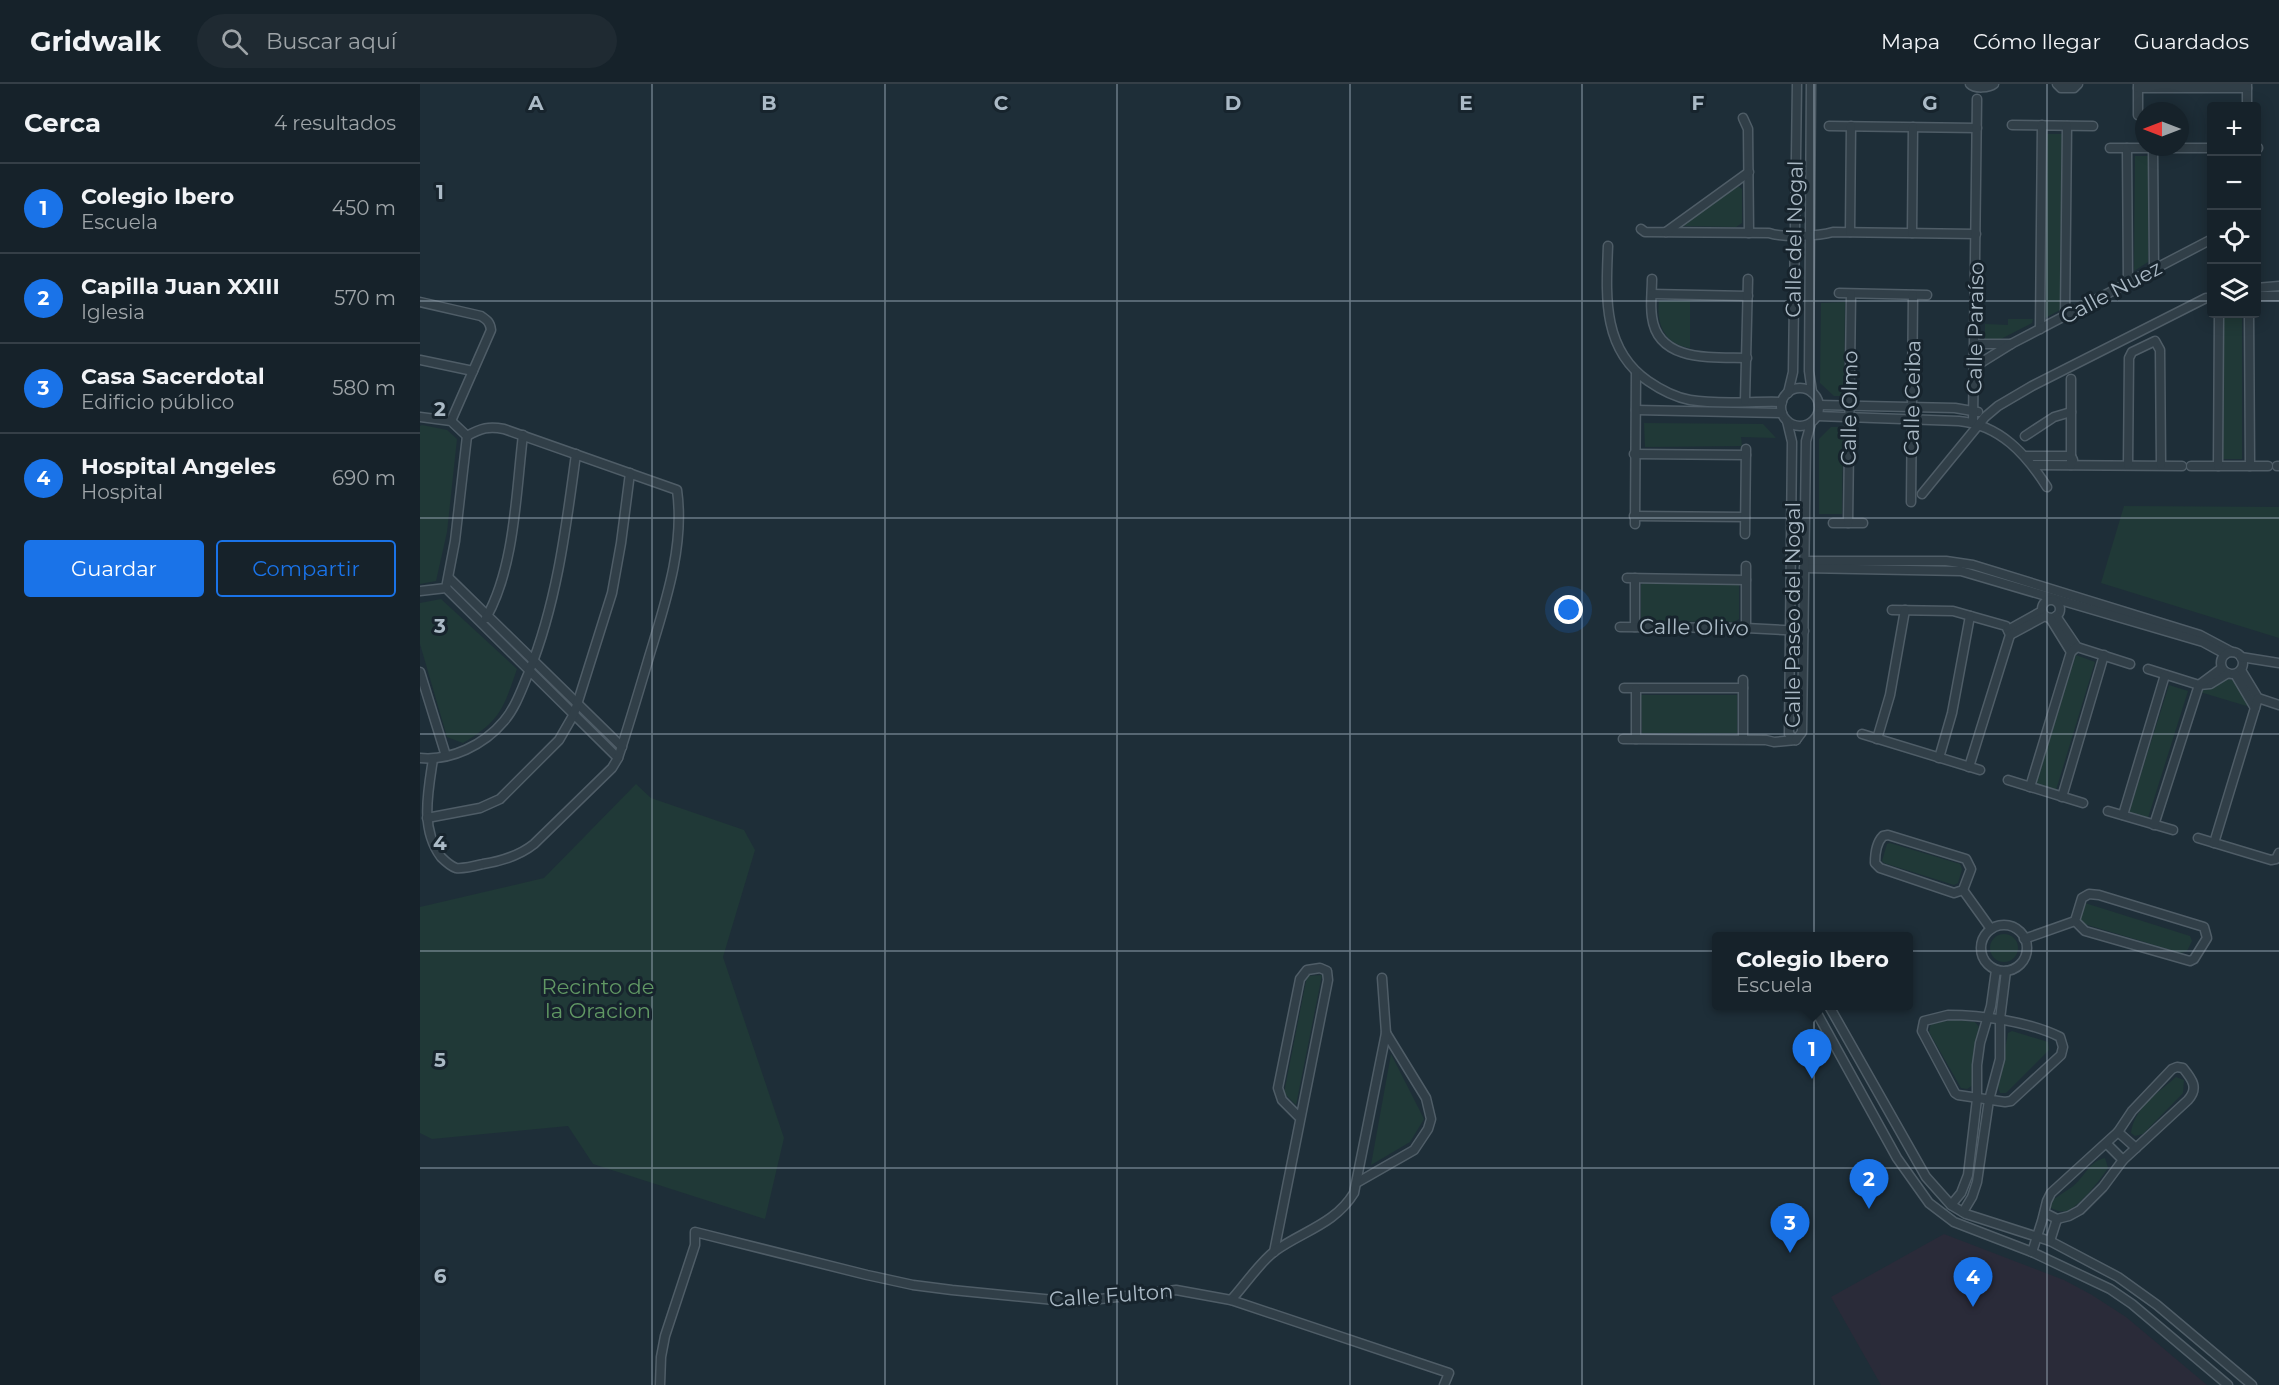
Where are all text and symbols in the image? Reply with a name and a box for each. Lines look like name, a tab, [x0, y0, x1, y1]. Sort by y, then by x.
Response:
search box	[197, 14, 617, 68]
text: Gridwalk	[30, 24, 161, 58]
icon: search	[218, 25, 251, 58]
text: Buscar aquí	[266, 28, 397, 55]
text: Mapa	[1881, 29, 1940, 54]
text: Cómo llegar	[1973, 29, 2101, 54]
text: Guardados	[2134, 29, 2249, 54]
text: A	[527, 91, 544, 115]
text: B	[761, 91, 777, 115]
text: C	[994, 91, 1009, 115]
text: D	[1225, 91, 1241, 115]
text: E	[1459, 91, 1473, 115]
text: F	[1692, 91, 1705, 115]
text: G	[1922, 91, 1938, 115]
north arrow	[2135, 102, 2189, 156]
map controls	[2207, 102, 2261, 318]
button: +	[2207, 102, 2261, 156]
text: Cerca	[24, 107, 101, 139]
text: 4 resultados	[274, 111, 396, 135]
button: −	[2207, 156, 2261, 210]
street label: Calle del Nogal	[1780, 160, 1808, 318]
text: 1	[436, 180, 444, 204]
text: Colegio Ibero	[81, 183, 234, 210]
text: 1	[40, 196, 47, 220]
text: 450 m	[332, 196, 396, 220]
text: Escuela	[81, 210, 158, 234]
button: locate	[2207, 210, 2261, 264]
street label: Calle Nuez	[2056, 255, 2166, 329]
street label: Calle Paraíso	[1961, 261, 1989, 395]
button: layers	[2207, 264, 2261, 318]
text: Capilla Juan XXIII	[81, 273, 280, 300]
text: 2	[38, 286, 49, 310]
text: 570 m	[334, 286, 396, 310]
text: Iglesia	[81, 300, 145, 324]
street label: Calle Ceiba	[1898, 340, 1926, 456]
street label: Calle Olmo	[1835, 350, 1863, 466]
text: Casa Sacerdotal	[81, 363, 265, 390]
text: 3	[38, 376, 49, 400]
text: 580 m	[332, 376, 396, 400]
text: Edificio público	[81, 390, 234, 414]
text: 2	[434, 397, 446, 421]
text: Hospital Angeles	[81, 453, 276, 480]
text: 4	[37, 466, 50, 490]
text: 690 m	[332, 466, 396, 490]
text: Hospital	[81, 480, 163, 504]
street label: Calle Paseo del Nogal	[1780, 502, 1805, 728]
button: Guardar	[24, 540, 204, 597]
button: Compartir	[216, 540, 396, 597]
your location	[1554, 595, 1583, 624]
text: 3	[433, 614, 446, 638]
street label: Calle Olivo	[1639, 614, 1749, 640]
text: 4	[433, 831, 447, 855]
popup	[1712, 932, 1913, 1010]
text: Colegio Ibero	[1736, 946, 1889, 973]
text: Escuela	[1736, 973, 1813, 997]
park label: Recinto de la Oracion	[541, 974, 655, 1023]
pin: 1	[1792, 1030, 1832, 1079]
text: 5	[434, 1048, 446, 1072]
pin: 2	[1850, 1160, 1888, 1209]
pin: 3	[1770, 1204, 1810, 1253]
pin: 4	[1954, 1258, 1992, 1307]
text: 6	[434, 1264, 447, 1288]
street label: Calle Fulton	[1048, 1278, 1174, 1312]

